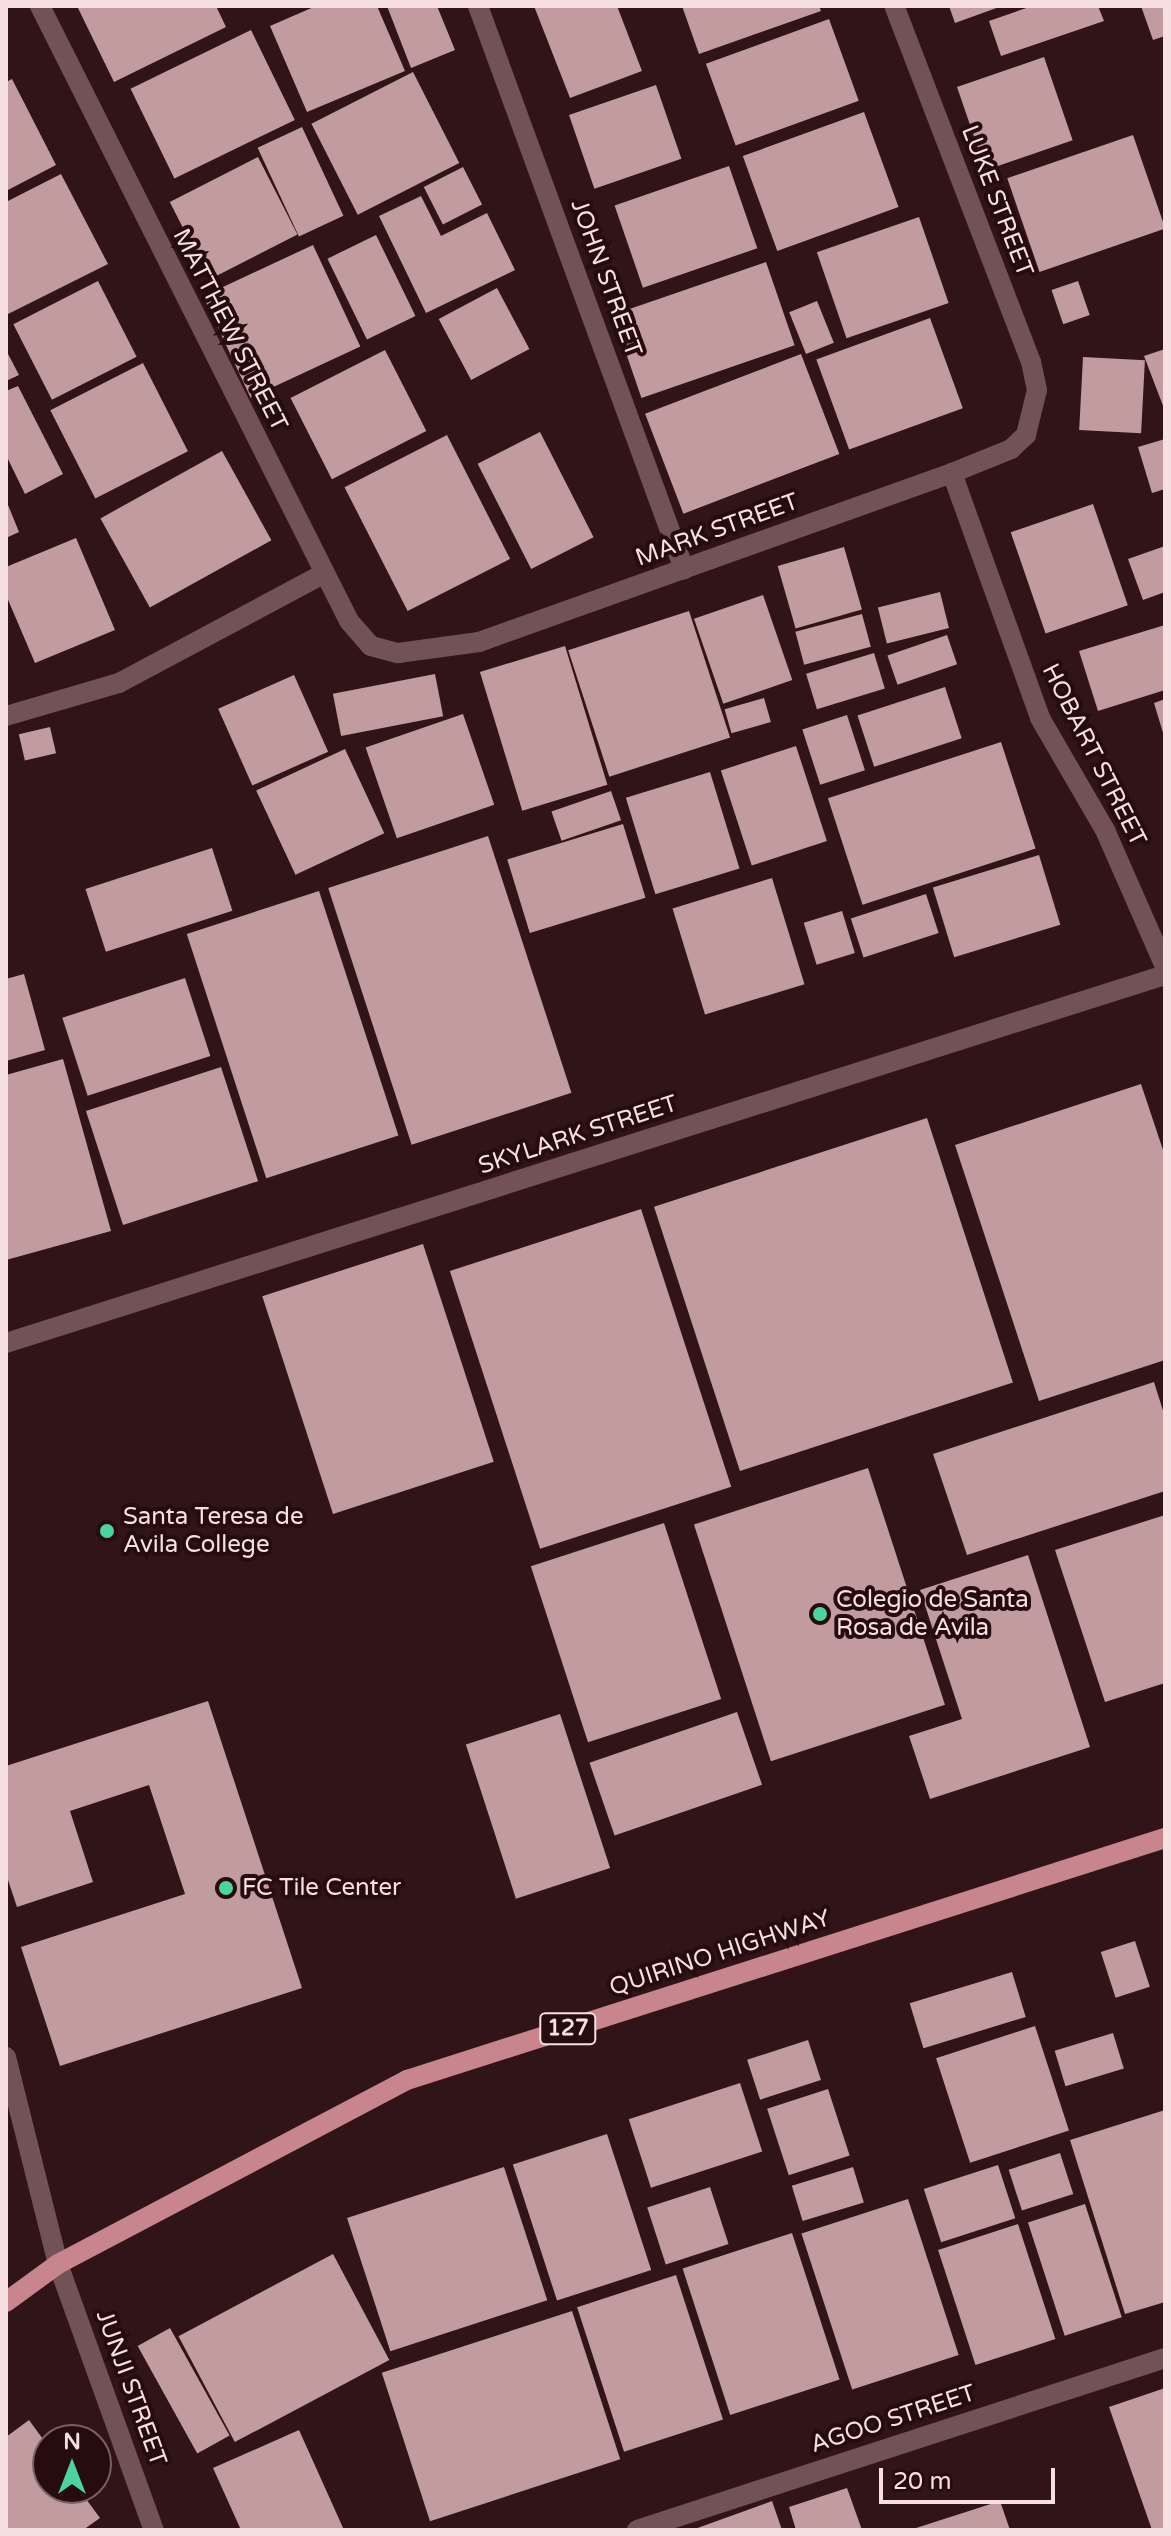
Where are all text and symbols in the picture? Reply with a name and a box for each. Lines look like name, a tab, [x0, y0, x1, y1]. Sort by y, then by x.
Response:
street label: LUKE STREET	[955, 121, 1039, 281]
street label: JOHN STREET	[564, 195, 648, 361]
street label: MATTHEW STREET	[166, 224, 294, 436]
street label: MARK STREET	[632, 487, 802, 573]
street label: HOBART STREET	[1036, 659, 1152, 851]
street label: SKYLARK STREET	[475, 1089, 681, 1181]
place label: Santa Teresa de Avila College	[123, 1503, 304, 1559]
marker: Santa Teresa de Avila College	[98, 1522, 116, 1540]
place label: Colegio de Santa Rosa de Avila	[836, 1586, 1029, 1642]
marker: Colegio de Santa Rosa de Avila	[811, 1605, 829, 1623]
place label: FC Tile Center	[242, 1874, 401, 1902]
marker: FC Tile Center	[217, 1879, 235, 1897]
street label: QUIRINO HIGHWAY	[606, 1904, 834, 2002]
road number: 127	[538, 2011, 598, 2047]
street label: JUNJI STREET	[89, 2306, 173, 2470]
street label: AGOO STREET	[807, 2379, 979, 2459]
north arrow	[32, 2424, 112, 2504]
text: N	[63, 2429, 81, 2455]
scale bar	[883, 2452, 1059, 2502]
text: 20 m	[893, 2467, 951, 2496]

